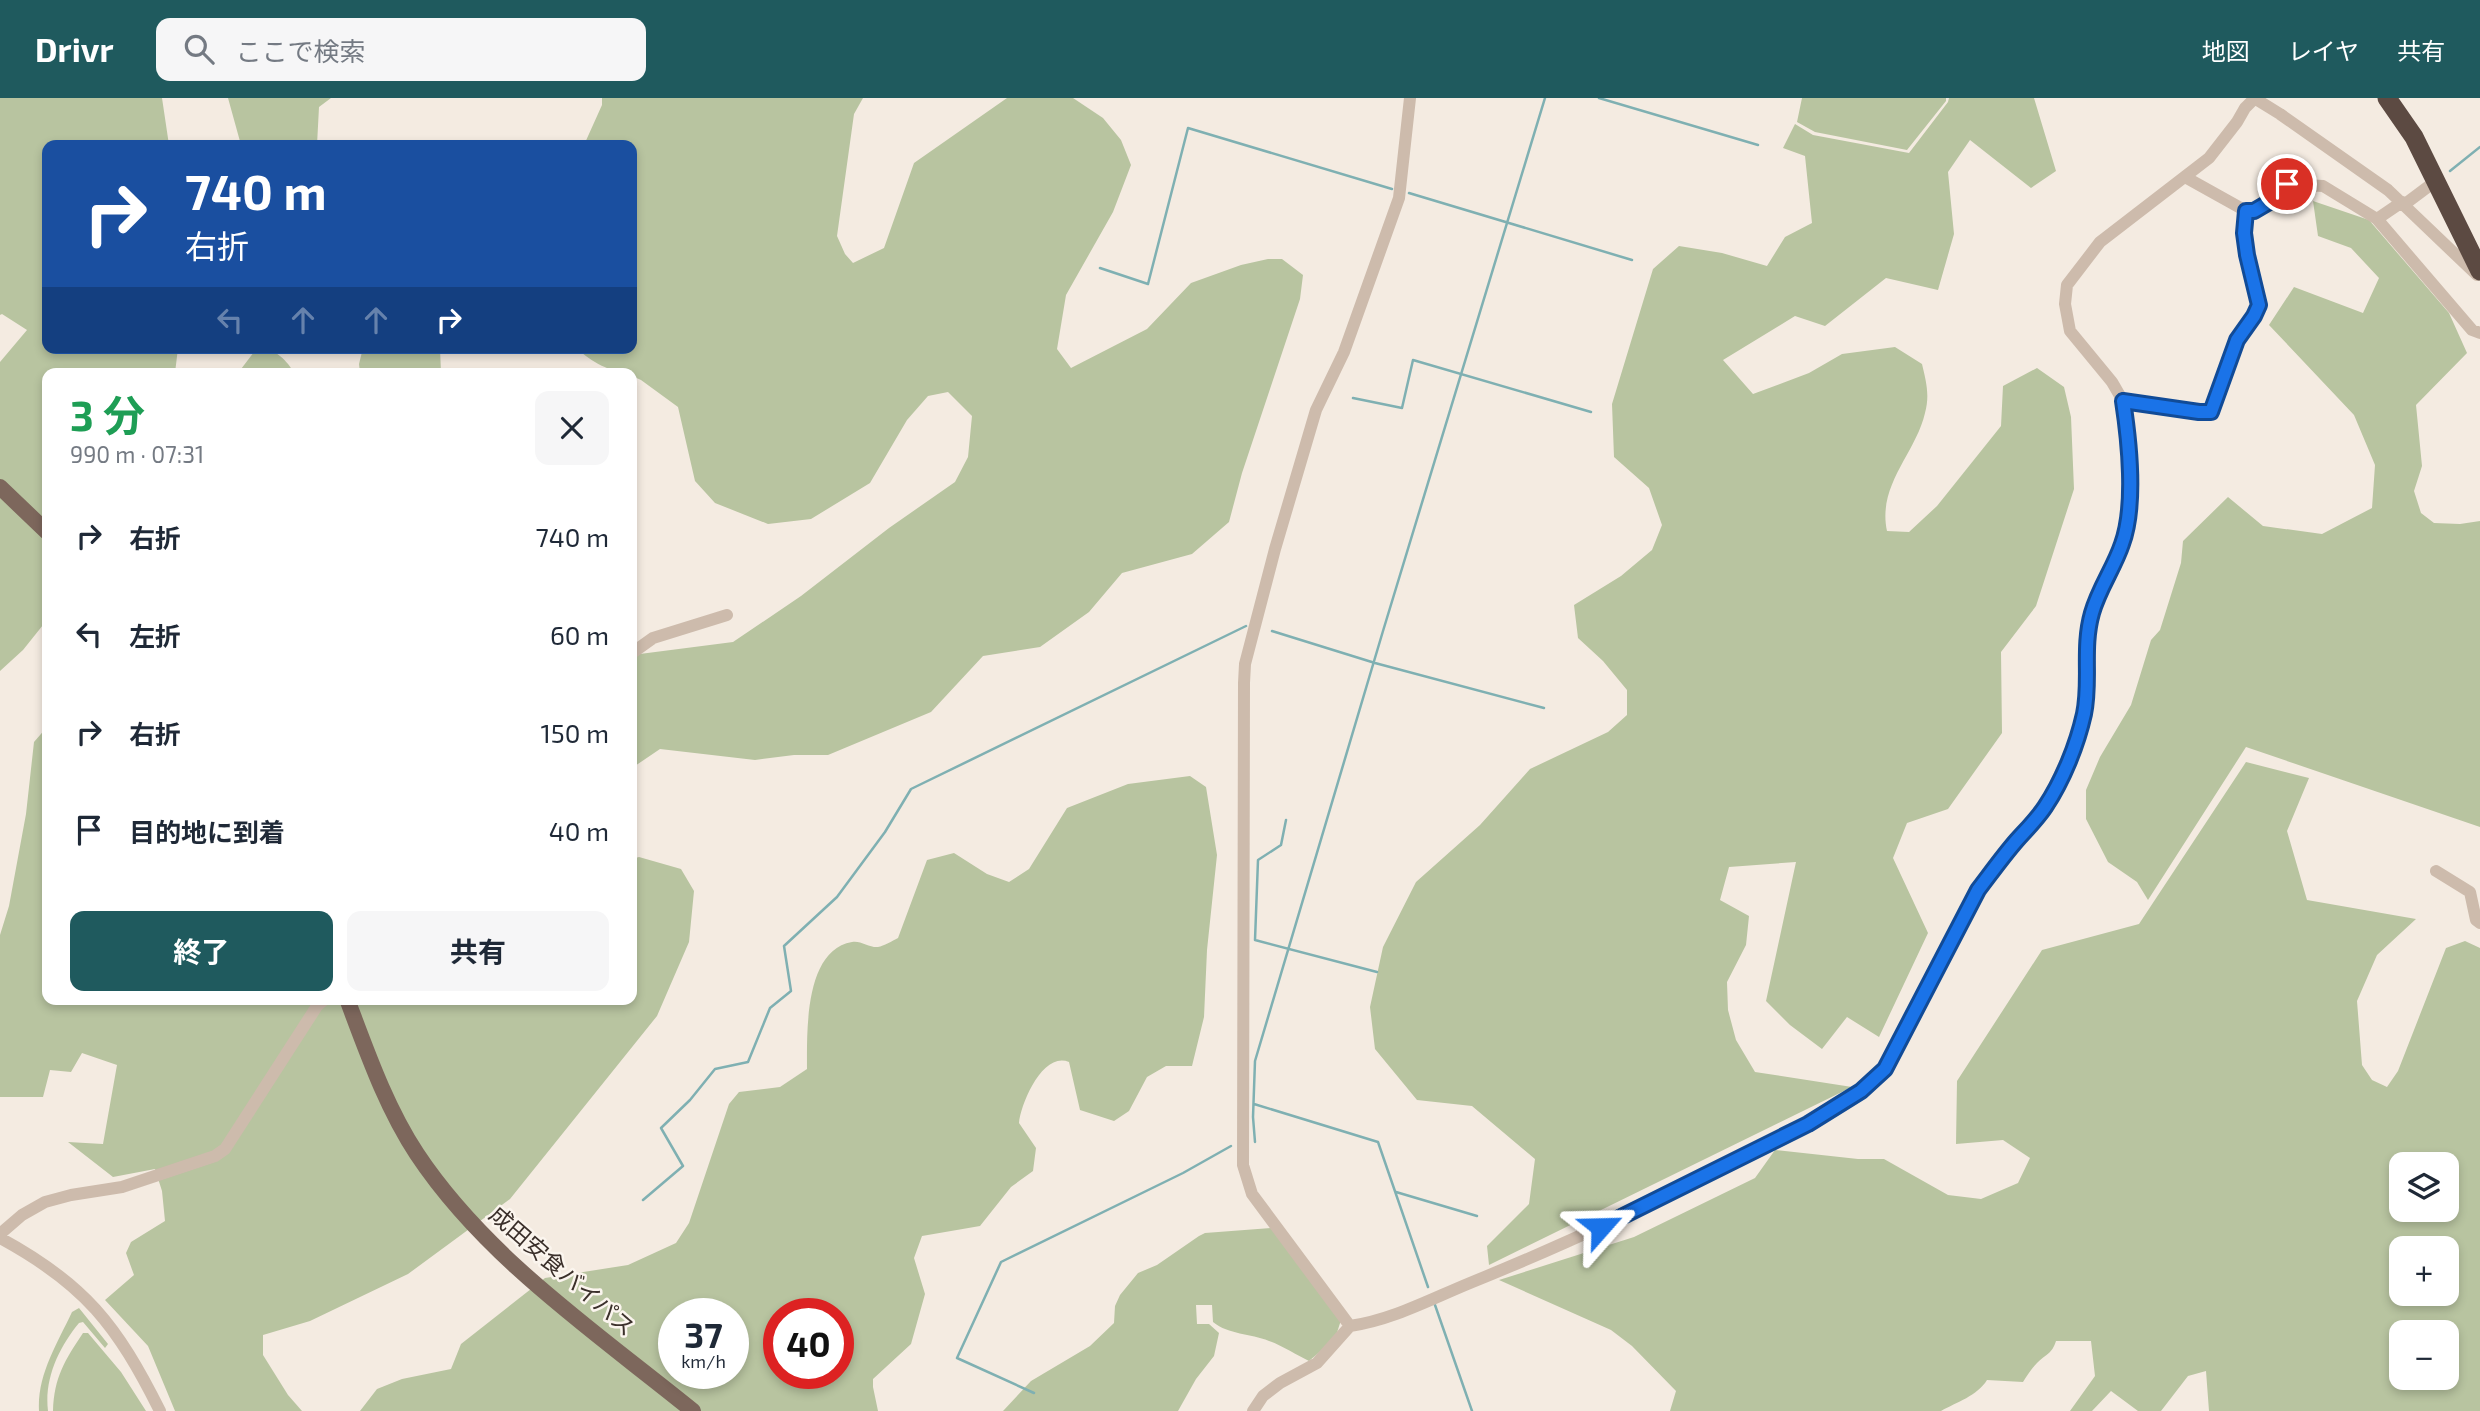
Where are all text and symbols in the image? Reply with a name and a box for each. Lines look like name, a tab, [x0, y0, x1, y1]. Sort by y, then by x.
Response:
search box	[156, 18, 646, 81]
text: Drivr	[35, 29, 114, 69]
icon: search	[180, 30, 218, 68]
text: ここで検索	[236, 35, 366, 66]
text: 地図	[2202, 36, 2250, 65]
text: レイヤ	[2288, 36, 2359, 65]
text: 共有	[2397, 36, 2445, 65]
pin	[2257, 154, 2317, 214]
text: 740 m	[185, 161, 327, 220]
icon: arrive	[2268, 165, 2306, 203]
icon: right	[70, 168, 161, 259]
text: 右折	[185, 226, 249, 264]
icon: left	[211, 301, 249, 339]
icon: ahead	[284, 301, 322, 339]
icon: ahead	[357, 301, 395, 339]
icon: right	[430, 301, 468, 339]
text: 3 分	[70, 389, 145, 439]
button: close	[535, 391, 609, 465]
text: 990 m · 07:31	[70, 440, 204, 468]
icon: right	[70, 517, 108, 555]
text: 740 m	[535, 521, 609, 552]
text: 右折	[129, 522, 181, 553]
icon: left	[70, 615, 108, 653]
text: 60 m	[550, 619, 609, 650]
text: 左折	[129, 620, 181, 651]
icon: right	[70, 713, 108, 751]
text: 150 m	[540, 717, 609, 748]
text: 右折	[129, 718, 181, 749]
icon: arrive	[70, 811, 108, 849]
text: 40 m	[549, 815, 609, 846]
text: 目的地に到着	[129, 816, 285, 847]
button: 終了	[70, 911, 333, 991]
button: 共有	[347, 911, 609, 991]
map controls	[2389, 1152, 2459, 1390]
button: layers	[2389, 1152, 2459, 1222]
position arrow	[1564, 1190, 1638, 1264]
street label: 成田安食バイパス	[484, 1199, 641, 1341]
button: +	[2389, 1236, 2459, 1306]
speed limit sign: 40	[763, 1298, 854, 1389]
text: 37	[684, 1313, 723, 1355]
button: −	[2389, 1320, 2459, 1390]
text: km/h	[681, 1350, 726, 1372]

